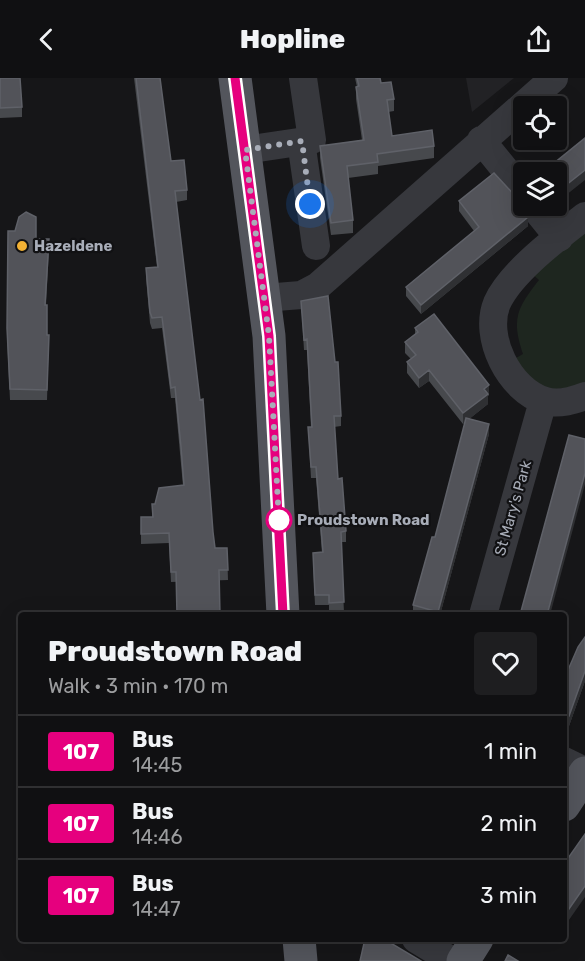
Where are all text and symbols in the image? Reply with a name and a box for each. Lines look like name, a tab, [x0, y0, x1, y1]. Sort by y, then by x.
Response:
icon: back	[30, 23, 63, 56]
text: Hopline	[240, 23, 345, 55]
icon: share	[522, 23, 555, 56]
map controls	[513, 96, 567, 216]
button: locate	[513, 96, 567, 150]
button: layers	[513, 162, 567, 216]
your location	[295, 189, 325, 219]
place label: Hazeldene	[34, 237, 112, 255]
marker: Hazeldene	[15, 239, 29, 253]
street label: St Mary's Park	[491, 458, 535, 558]
marker: Proudstown Road	[266, 507, 292, 533]
place label: Proudstown Road	[297, 511, 429, 529]
button: heart	[474, 632, 537, 695]
text: Proudstown Road	[48, 635, 302, 668]
text: Walk · 3 min · 170 m	[48, 674, 228, 698]
text: Bus	[132, 726, 174, 753]
text: 1 min	[484, 738, 537, 765]
text: 107	[63, 739, 99, 764]
text: 14:45	[132, 753, 182, 777]
text: Bus	[132, 798, 174, 825]
text: 2 min	[480, 810, 537, 837]
text: 107	[63, 811, 99, 836]
text: 14:46	[132, 825, 183, 849]
text: Bus	[132, 870, 174, 897]
text: 3 min	[480, 882, 537, 909]
text: 107	[63, 883, 99, 908]
text: 14:47	[132, 897, 180, 921]

